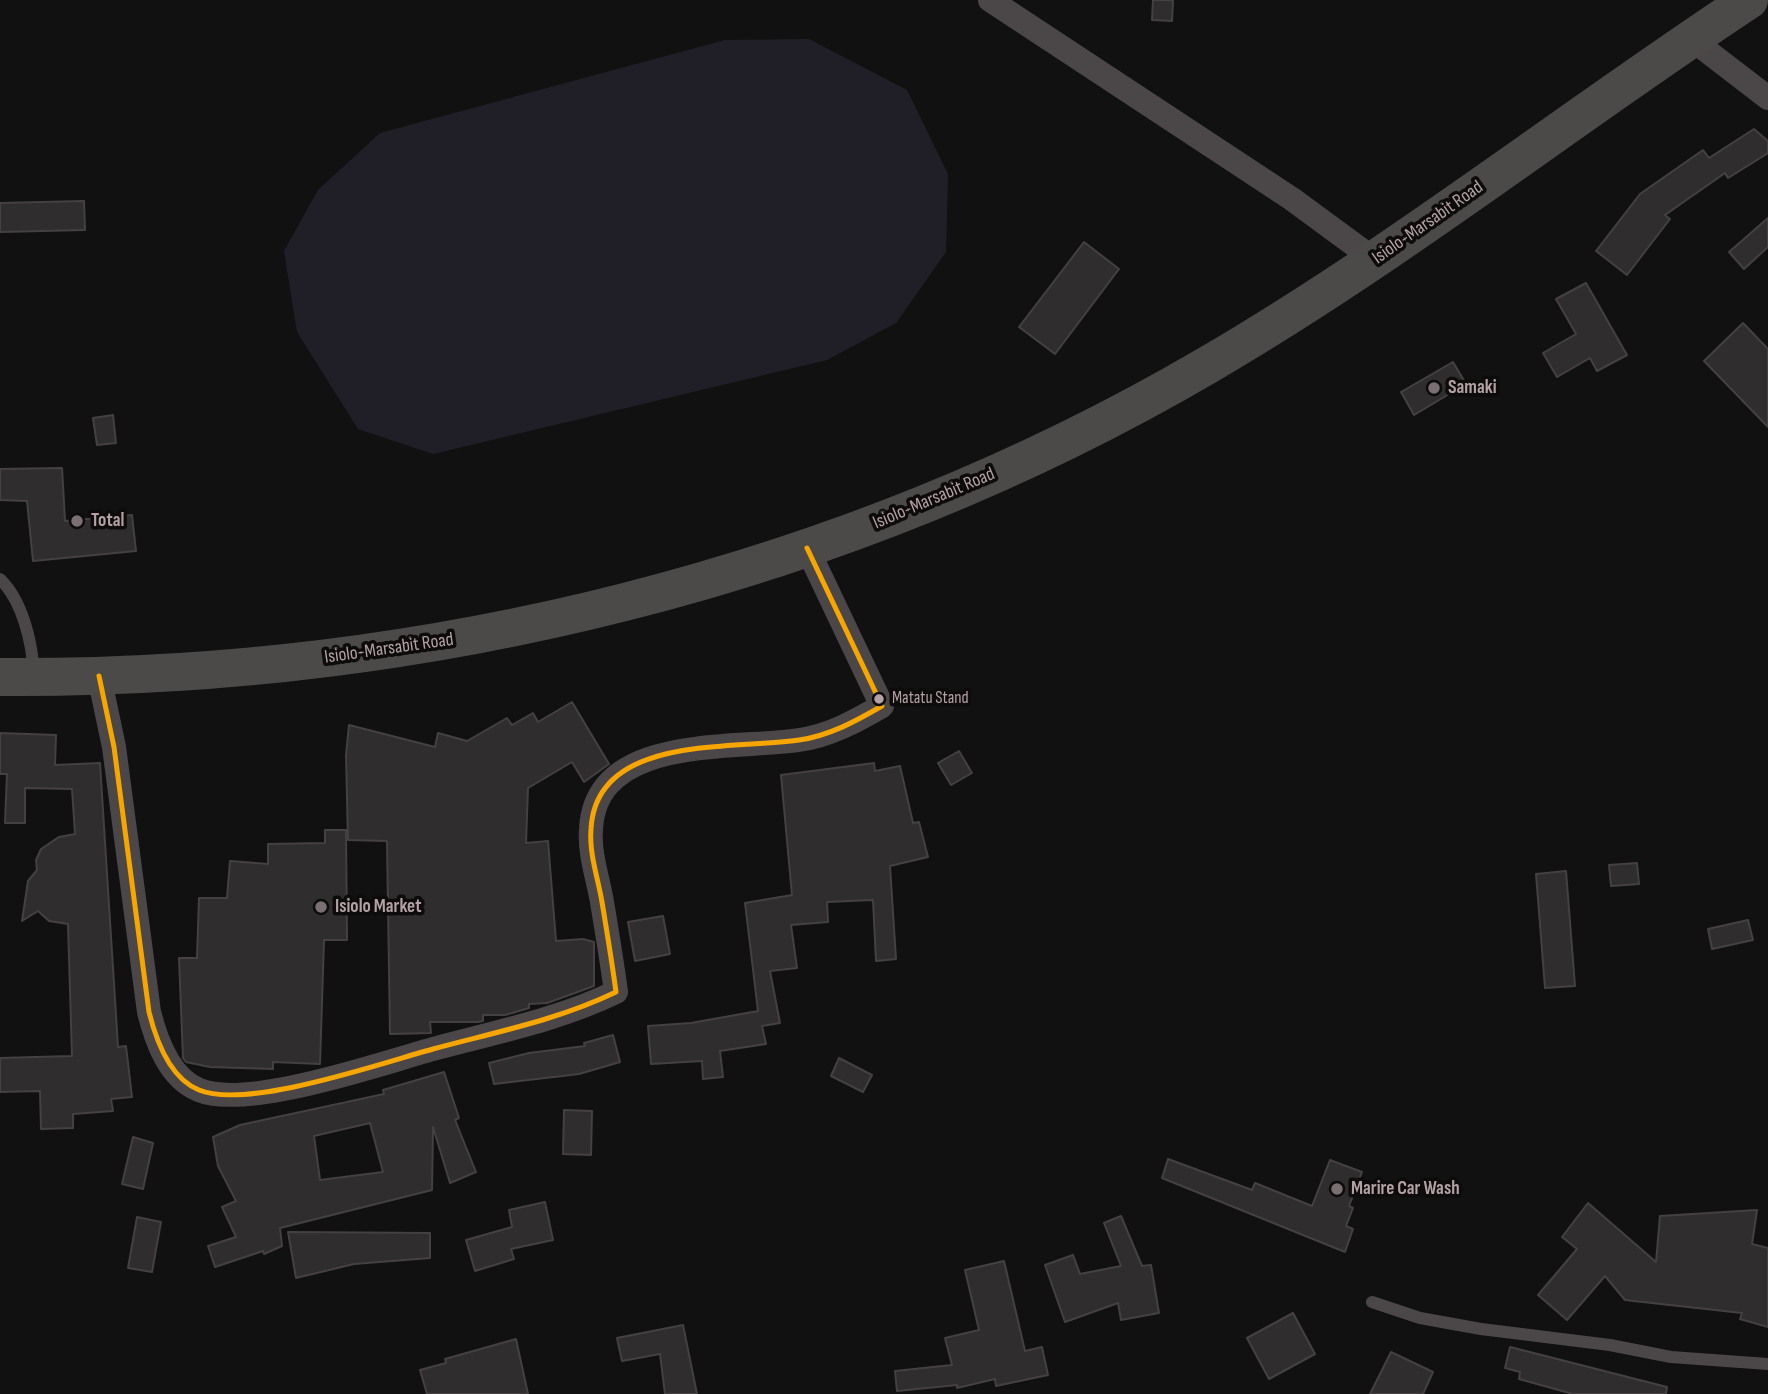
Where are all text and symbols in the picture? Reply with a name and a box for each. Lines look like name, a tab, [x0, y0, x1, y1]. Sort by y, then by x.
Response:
street label: Isiolo-Marsabit Road	[1368, 176, 1488, 270]
place label: Samaki	[1448, 377, 1497, 399]
marker: Samaki	[1426, 380, 1442, 396]
street label: Isiolo-Marsabit Road	[870, 463, 998, 535]
place label: Total	[91, 510, 124, 532]
marker: Total	[69, 513, 85, 529]
street label: Isiolo-Marsabit Road	[323, 629, 455, 669]
place label: Matatu Stand	[892, 689, 969, 709]
marker: Matatu Stand	[872, 692, 886, 706]
place label: Isiolo Market	[335, 896, 421, 918]
marker: Isiolo Market	[313, 899, 329, 915]
place label: Marire Car Wash	[1351, 1178, 1460, 1200]
marker: Marire Car Wash	[1329, 1181, 1345, 1197]

